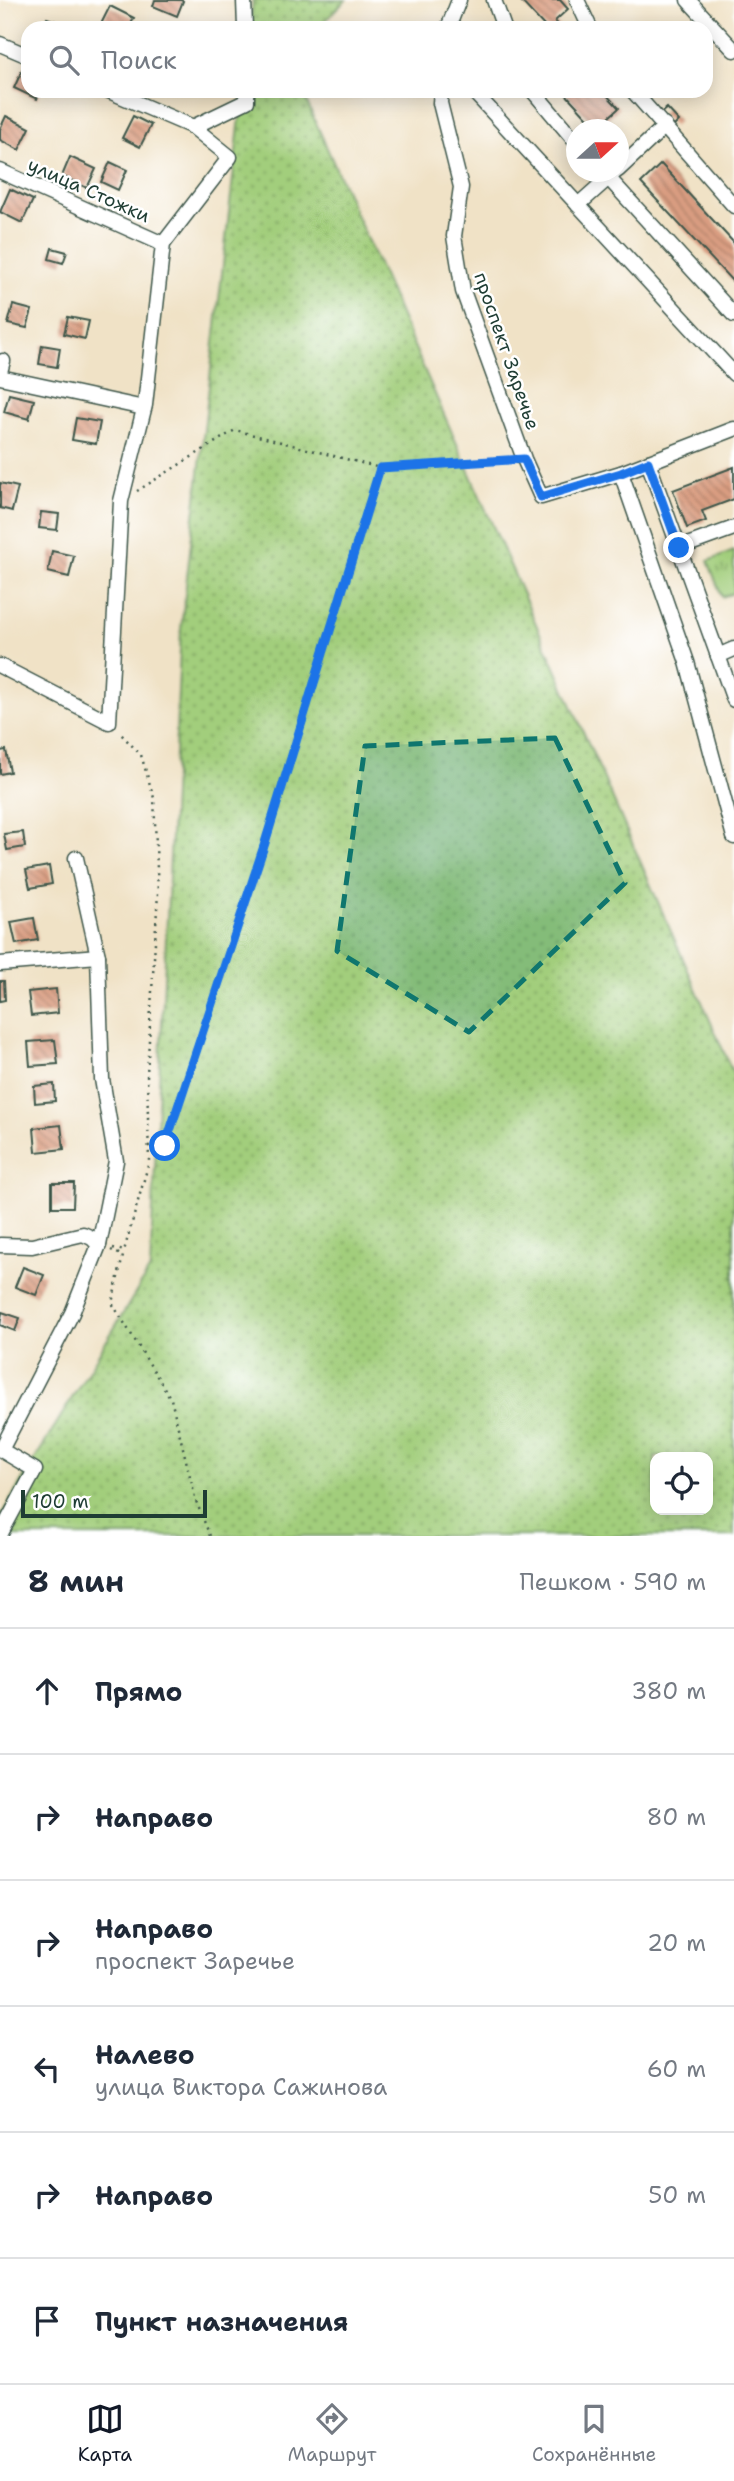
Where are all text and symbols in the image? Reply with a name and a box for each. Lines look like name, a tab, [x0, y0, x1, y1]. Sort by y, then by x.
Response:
search box	[21, 21, 713, 98]
icon: search	[45, 41, 83, 79]
text: Поиск	[101, 42, 177, 77]
north arrow	[566, 119, 629, 182]
street label: улица Стожки	[24, 152, 154, 228]
street label: проспект Заречье	[468, 269, 546, 433]
route end	[663, 532, 694, 563]
route start	[149, 1130, 180, 1161]
map controls	[650, 1452, 713, 1515]
button: locate	[650, 1452, 713, 1515]
scale bar	[21, 1487, 206, 1519]
text: 100 m	[32, 1489, 89, 1514]
text: 8 мин	[28, 1561, 124, 1602]
text: Пешком · 590 m	[520, 1567, 706, 1597]
icon: ahead	[28, 1672, 66, 1710]
text: Прямо	[95, 1674, 183, 1709]
text: 380 m	[631, 1676, 706, 1706]
icon: right	[28, 1798, 66, 1836]
text: Направо	[95, 1800, 213, 1835]
text: 80 m	[647, 1802, 706, 1832]
text: Направо	[95, 1911, 213, 1946]
icon: right	[28, 1924, 66, 1962]
text: 20 m	[647, 1928, 706, 1958]
text: проспект Заречье	[95, 1946, 295, 1976]
text: Налево	[95, 2037, 195, 2072]
icon: left	[28, 2050, 66, 2088]
text: 60 m	[647, 2054, 706, 2084]
text: улица Виктора Сажинова	[95, 2072, 387, 2102]
icon: right	[28, 2176, 66, 2214]
text: Направо	[95, 2178, 213, 2213]
text: 50 m	[648, 2180, 706, 2210]
icon: arrive	[28, 2302, 66, 2340]
text: Пункт назначения	[95, 2304, 348, 2339]
tab: Карта	[78, 2400, 132, 2467]
tab: Маршрут	[288, 2400, 376, 2467]
tab: Сохранённые	[532, 2400, 656, 2467]

